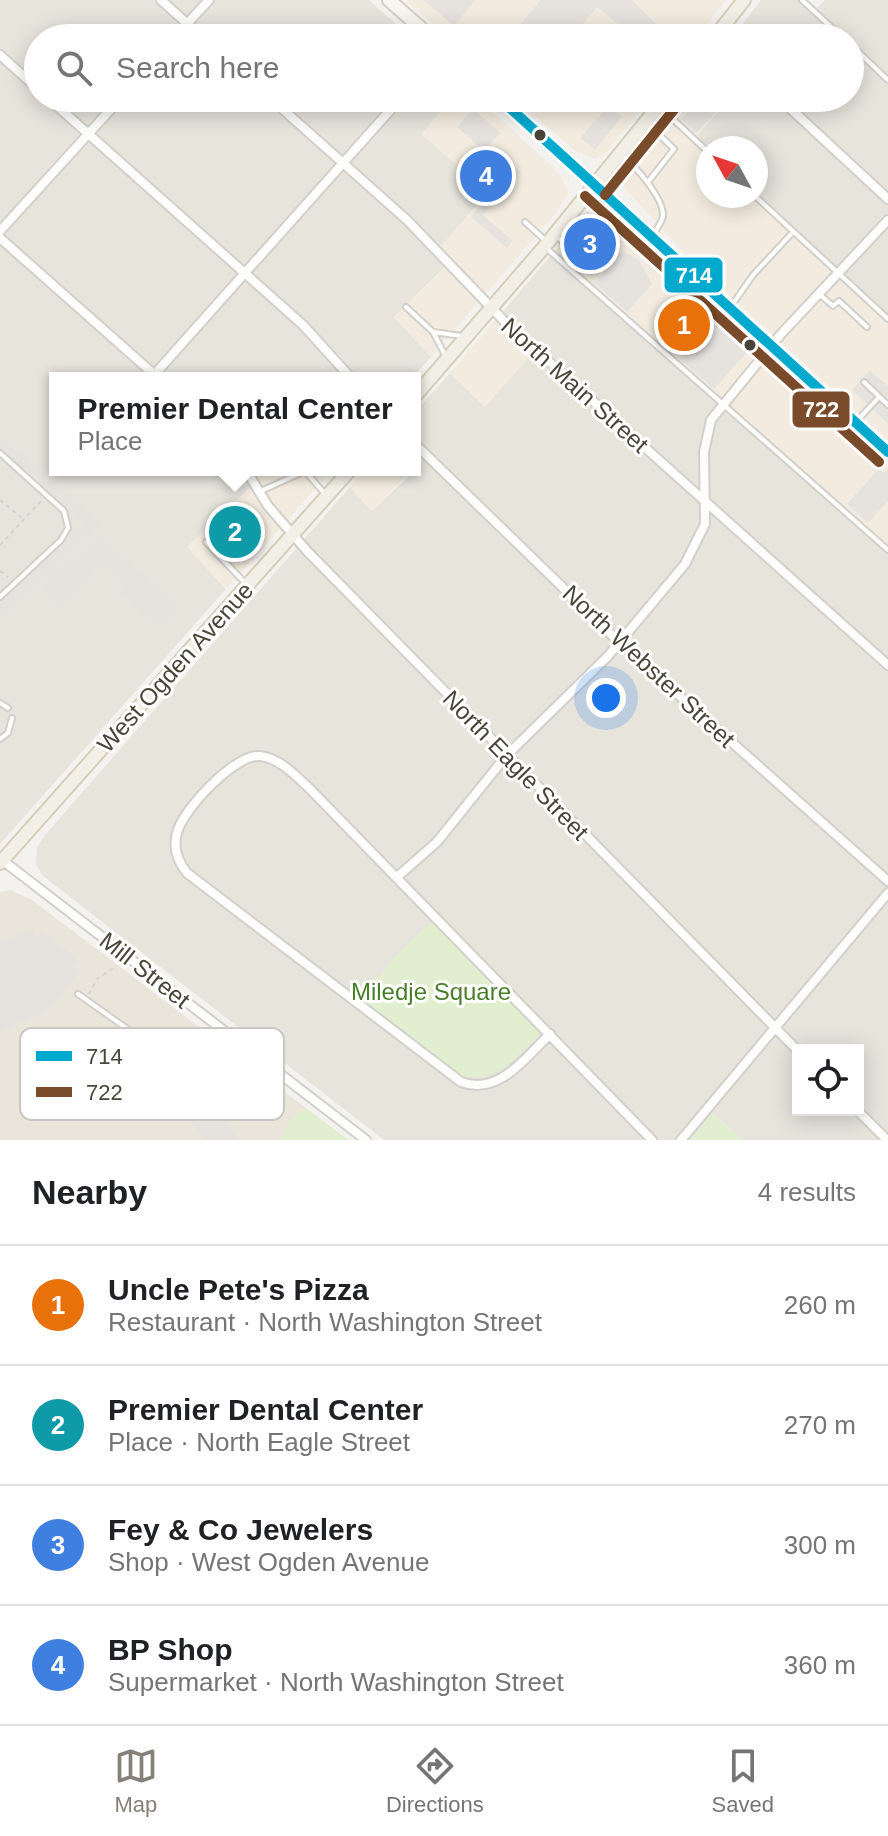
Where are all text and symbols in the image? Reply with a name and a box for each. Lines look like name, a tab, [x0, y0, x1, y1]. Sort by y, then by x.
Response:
search box	[24, 24, 864, 112]
icon: search	[52, 46, 96, 90]
text: Search here	[116, 51, 279, 84]
unlabelled marker	[532, 127, 548, 143]
north arrow	[696, 136, 768, 208]
pin: 4	[460, 146, 512, 206]
pin: 3	[564, 214, 616, 274]
line badge: 714	[663, 256, 724, 294]
text: 714	[676, 263, 713, 288]
pin: 1	[658, 295, 710, 355]
street label: North Main Street	[496, 312, 654, 458]
unlabelled marker	[742, 337, 758, 353]
popup	[49, 372, 421, 476]
line badge: 722	[791, 390, 851, 429]
text: Premier Dental Center	[77, 392, 393, 425]
text: 722	[803, 397, 839, 422]
text: Place	[77, 426, 142, 456]
pin: 2	[209, 502, 261, 562]
street label: West Ogden Avenue	[92, 576, 258, 758]
street label: North Webster Street	[558, 579, 741, 753]
your location	[586, 678, 626, 718]
street label: North Eagle Street	[438, 685, 595, 846]
street label: Mill Street	[95, 927, 196, 1014]
park label: Miledje Square	[351, 978, 511, 1005]
legend	[20, 1028, 284, 1120]
text: 714	[86, 1044, 123, 1069]
map controls	[792, 1044, 864, 1116]
button: locate	[792, 1044, 864, 1116]
text: 722	[86, 1080, 123, 1105]
text: Nearby	[32, 1173, 147, 1211]
text: 4 results	[758, 1177, 856, 1207]
text: Uncle Pete's Pizza	[108, 1273, 369, 1306]
text: 1	[51, 1290, 65, 1320]
text: 260 m	[784, 1290, 856, 1320]
text: Restaurant · North Washington Street	[108, 1307, 542, 1337]
text: Premier Dental Center	[108, 1393, 423, 1426]
text: 2	[51, 1410, 65, 1440]
text: 270 m	[784, 1410, 856, 1440]
text: Place · North Eagle Street	[108, 1427, 410, 1457]
text: Fey & Co Jewelers	[108, 1513, 373, 1546]
text: 3	[51, 1530, 65, 1560]
text: 300 m	[784, 1530, 856, 1560]
text: Shop · West Ogden Avenue	[108, 1547, 429, 1577]
text: BP Shop	[108, 1633, 232, 1666]
text: 4	[51, 1650, 65, 1680]
text: 360 m	[784, 1650, 856, 1680]
text: Supermarket · North Washington Street	[108, 1667, 564, 1697]
tab: Map	[114, 1744, 158, 1818]
tab: Directions	[386, 1744, 484, 1818]
tab: Saved	[712, 1744, 774, 1818]

